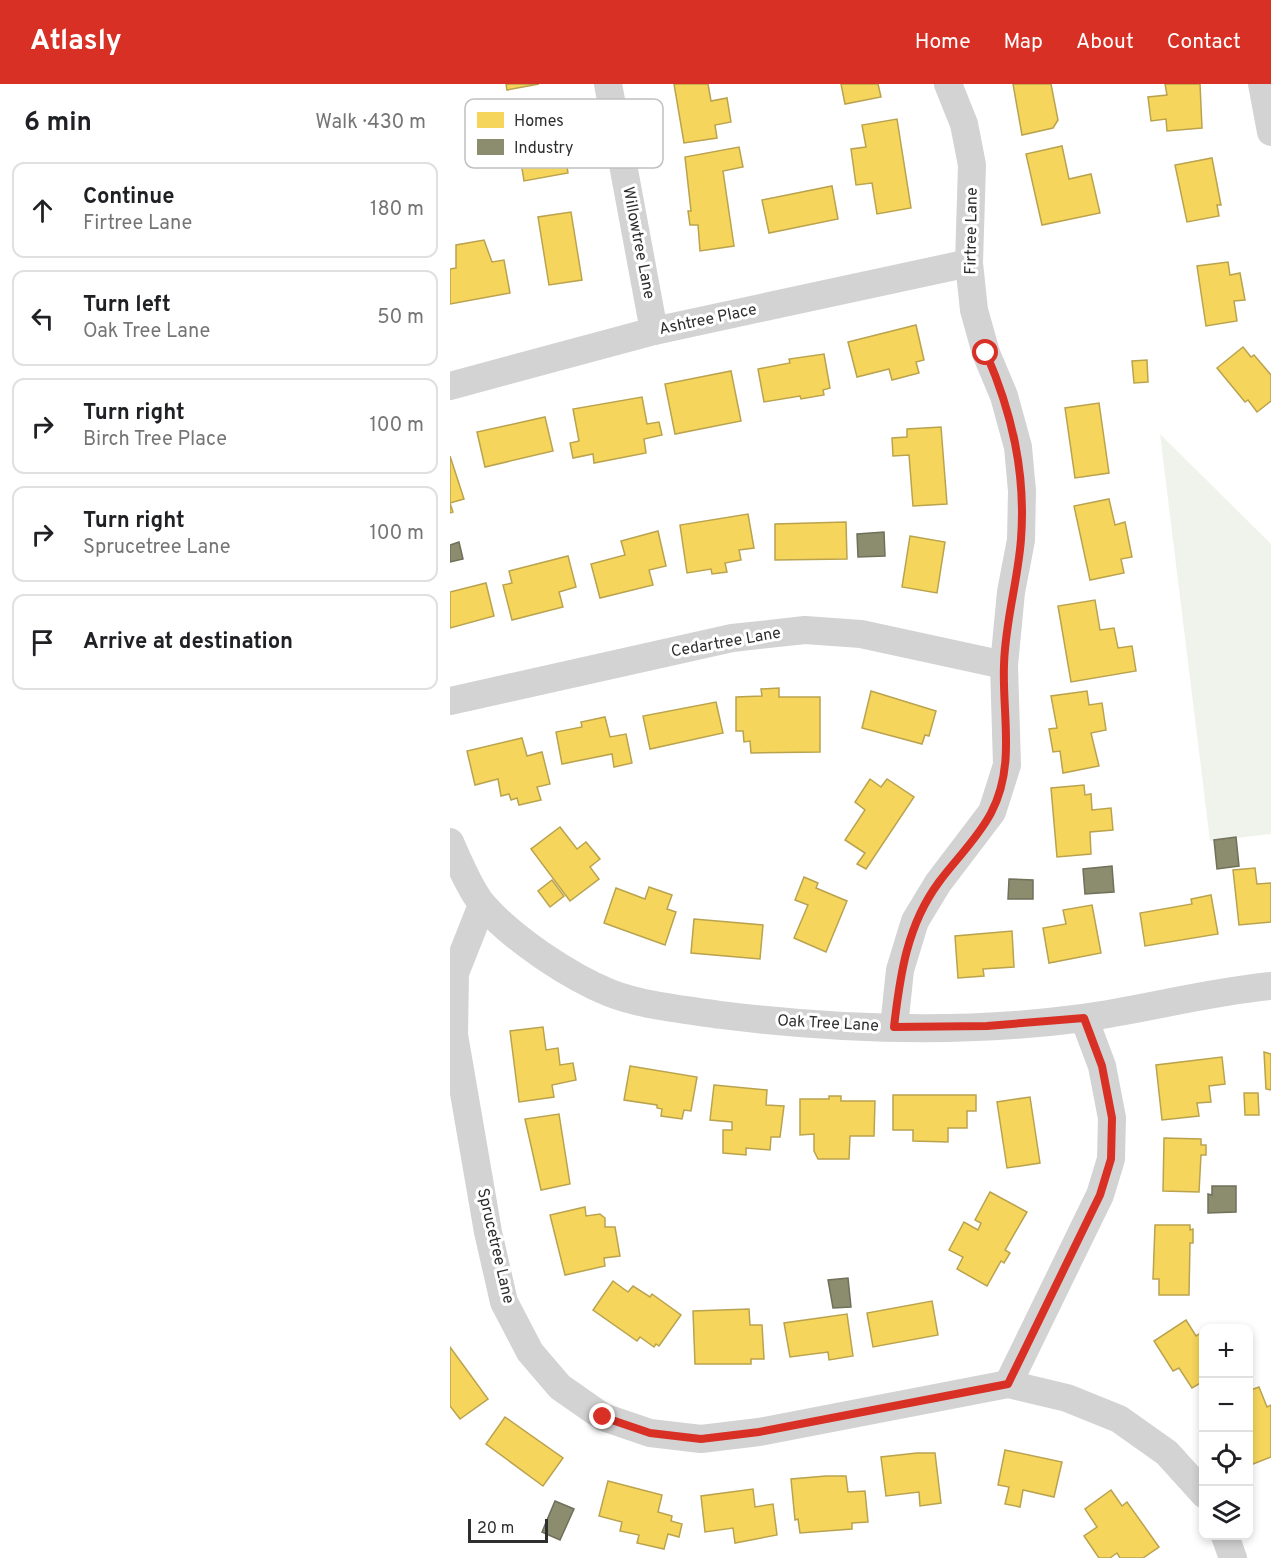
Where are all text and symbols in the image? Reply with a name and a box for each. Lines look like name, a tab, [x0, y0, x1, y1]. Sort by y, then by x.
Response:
text: Atlasly	[30, 24, 122, 60]
text: Home	[915, 29, 971, 56]
text: Map	[1004, 29, 1043, 56]
text: About	[1076, 29, 1134, 56]
text: Contact	[1167, 29, 1241, 56]
legend	[465, 99, 663, 168]
text: 6 min	[24, 107, 92, 140]
text: Walk · 430 m	[315, 110, 426, 136]
text: Homes	[514, 112, 564, 132]
text: Industry	[514, 139, 573, 159]
text: Continue	[83, 184, 174, 211]
street label: Willowtree Lane	[617, 185, 659, 301]
street label: Firtree Lane	[961, 187, 983, 275]
icon: ahead	[26, 194, 59, 227]
text: 180 m	[370, 197, 424, 223]
text: Firtree Lane	[83, 211, 192, 237]
text: Turn left	[83, 292, 171, 319]
street label: Ashtree Place	[657, 300, 759, 340]
icon: left	[26, 302, 59, 335]
text: 50 m	[377, 305, 424, 331]
text: Oak Tree Lane	[83, 319, 210, 345]
route start	[972, 339, 998, 365]
text: Turn right	[83, 400, 185, 427]
icon: right	[26, 410, 59, 443]
text: 100 m	[369, 413, 424, 439]
text: Birch Tree Place	[83, 427, 227, 453]
text: Turn right	[83, 508, 185, 535]
icon: right	[26, 518, 59, 551]
text: 100 m	[369, 521, 424, 547]
text: Sprucetree Lane	[83, 535, 231, 561]
street label: Cedartree Lane	[669, 623, 783, 663]
icon: arrive	[26, 626, 59, 659]
text: Arrive at destination	[83, 629, 293, 656]
street label: Oak Tree Lane	[777, 1011, 879, 1037]
street label: Sprucetree Lane	[472, 1186, 518, 1306]
map controls	[1199, 1324, 1253, 1540]
button: +	[1199, 1324, 1253, 1378]
button: −	[1199, 1378, 1253, 1432]
route end	[589, 1403, 615, 1429]
button: locate	[1199, 1432, 1253, 1486]
button: layers	[1199, 1486, 1253, 1540]
scale bar	[468, 1516, 548, 1544]
text: 20 m	[477, 1519, 514, 1539]

